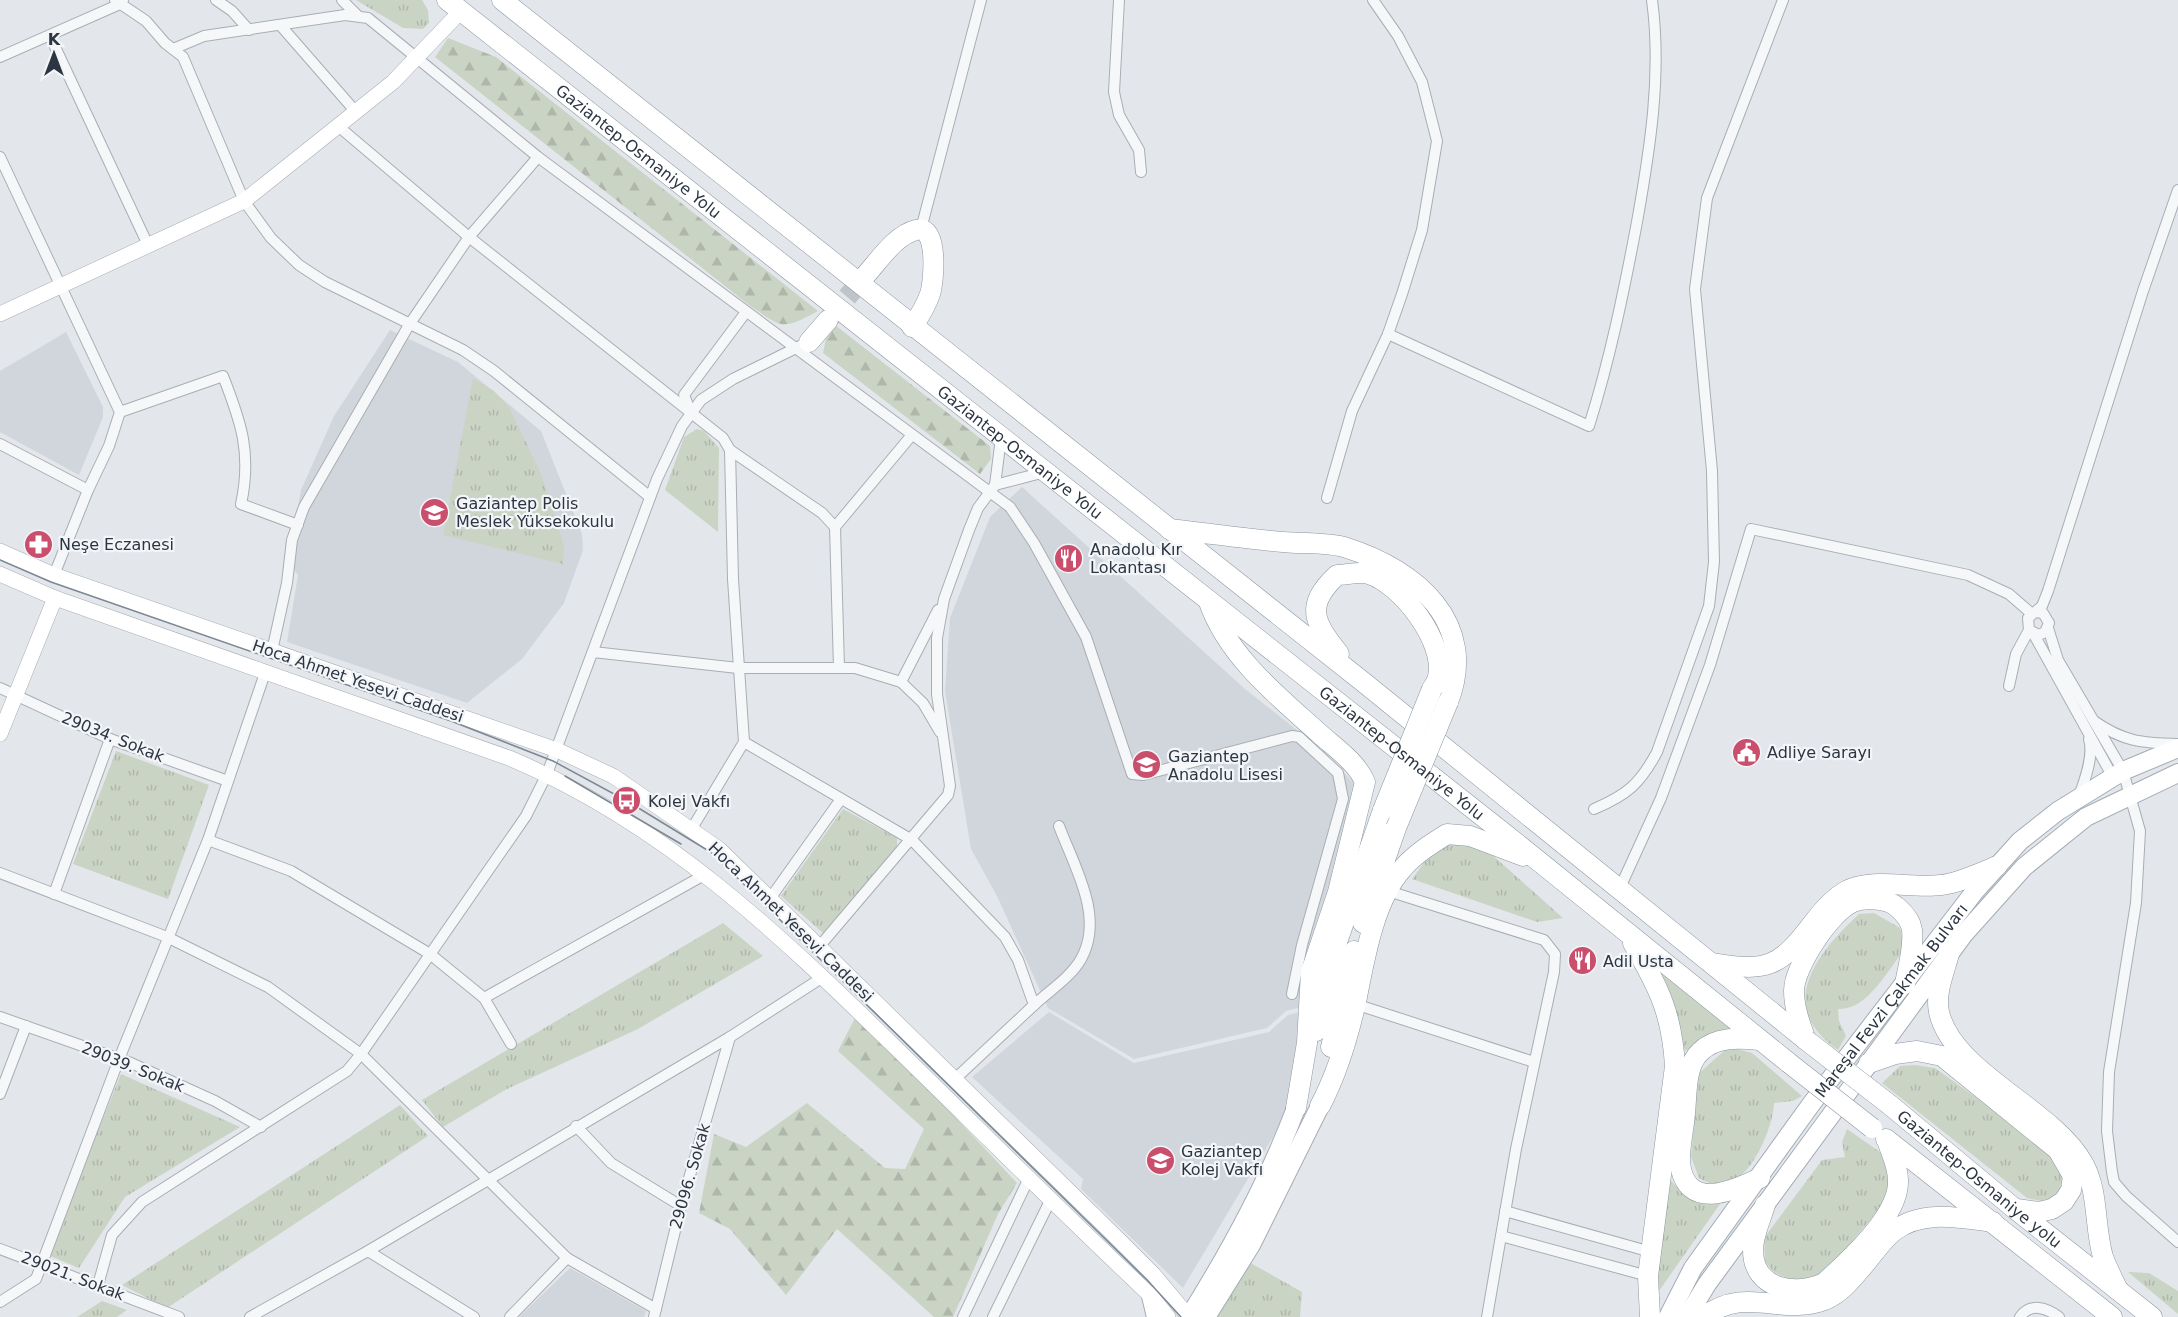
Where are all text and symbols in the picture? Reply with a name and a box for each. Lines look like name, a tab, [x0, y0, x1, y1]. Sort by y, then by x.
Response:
north arrow	[24, 24, 84, 84]
text: K	[48, 30, 61, 49]
street label: Gaziantep-Osmaniye Yolu	[552, 80, 725, 222]
street label: Gaziantep-Osmaniye Yolu	[934, 381, 1107, 523]
place label: Gaziantep Polis Meslek Yüksekokulu	[456, 494, 614, 531]
school or university icon: Gaziantep Polis Meslek Yüksekokulu	[419, 496, 451, 528]
pharmacy icon: Neşe Eczanesi	[22, 528, 54, 560]
place label: Neşe Eczanesi	[59, 535, 174, 554]
place label: Anadolu Kır Lokantası	[1090, 540, 1182, 577]
restaurant icon: Anadolu Kır Lokantası	[1053, 542, 1085, 574]
street label: Hoca Ahmet Yesevi Caddesi	[250, 636, 466, 726]
street label: Gaziantep-Osmaniye Yolu	[1316, 682, 1488, 824]
street label: 29034. Sokak	[59, 708, 168, 767]
public building icon: Adliye Sarayı	[1730, 736, 1762, 768]
place label: Adliye Sarayı	[1767, 743, 1871, 762]
place label: Gaziantep Anadolu Lisesi	[1168, 747, 1283, 784]
school or university icon: Gaziantep Anadolu Lisesi	[1131, 749, 1163, 781]
bus stop icon: Kolej Vakfı	[611, 785, 643, 817]
place label: Kolej Vakfı	[648, 792, 730, 811]
street label: Hoca Ahmet Yesevi Caddesi	[705, 838, 877, 1006]
street label: Mareşal Fevzi Çakmak Bulvarı	[1811, 900, 1971, 1101]
restaurant icon: Adil Usta	[1566, 945, 1598, 977]
place label: Adil Usta	[1603, 952, 1674, 971]
street label: 29039. Sokak	[79, 1038, 188, 1097]
street label: Gaziantep-Osmaniye yolu	[1894, 1106, 2065, 1252]
street label: 29096. Sokak	[666, 1120, 714, 1231]
place label: Gaziantep Kolej Vakfı	[1181, 1142, 1263, 1179]
school or university icon: Gaziantep Kolej Vakfı	[1144, 1144, 1176, 1176]
street label: 29021. Sokak	[19, 1248, 128, 1305]

